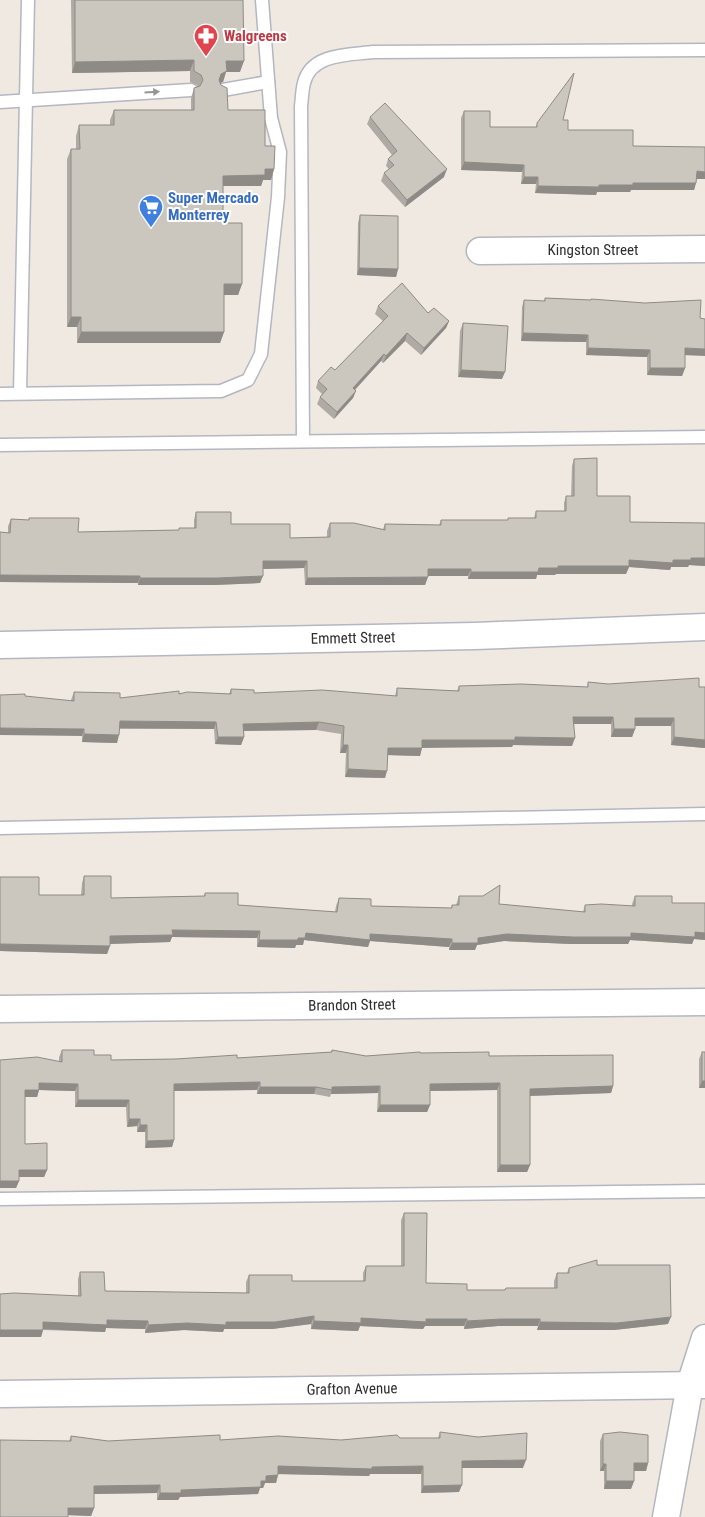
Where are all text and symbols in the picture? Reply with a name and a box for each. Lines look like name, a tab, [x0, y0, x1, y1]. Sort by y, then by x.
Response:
pharmacy icon: Walgreens	[193, 23, 219, 57]
place label: Walgreens	[224, 27, 287, 45]
one-way arrow	[145, 88, 161, 96]
place label: Super Mercado Monterrey	[168, 189, 259, 224]
supermarket icon: Super Mercado Monterrey	[138, 194, 164, 228]
street label: Kingston Street	[548, 241, 638, 259]
street label: Emmett Street	[311, 628, 395, 648]
street label: Brandon Street	[308, 995, 396, 1015]
street label: Grafton Avenue	[306, 1379, 398, 1399]

